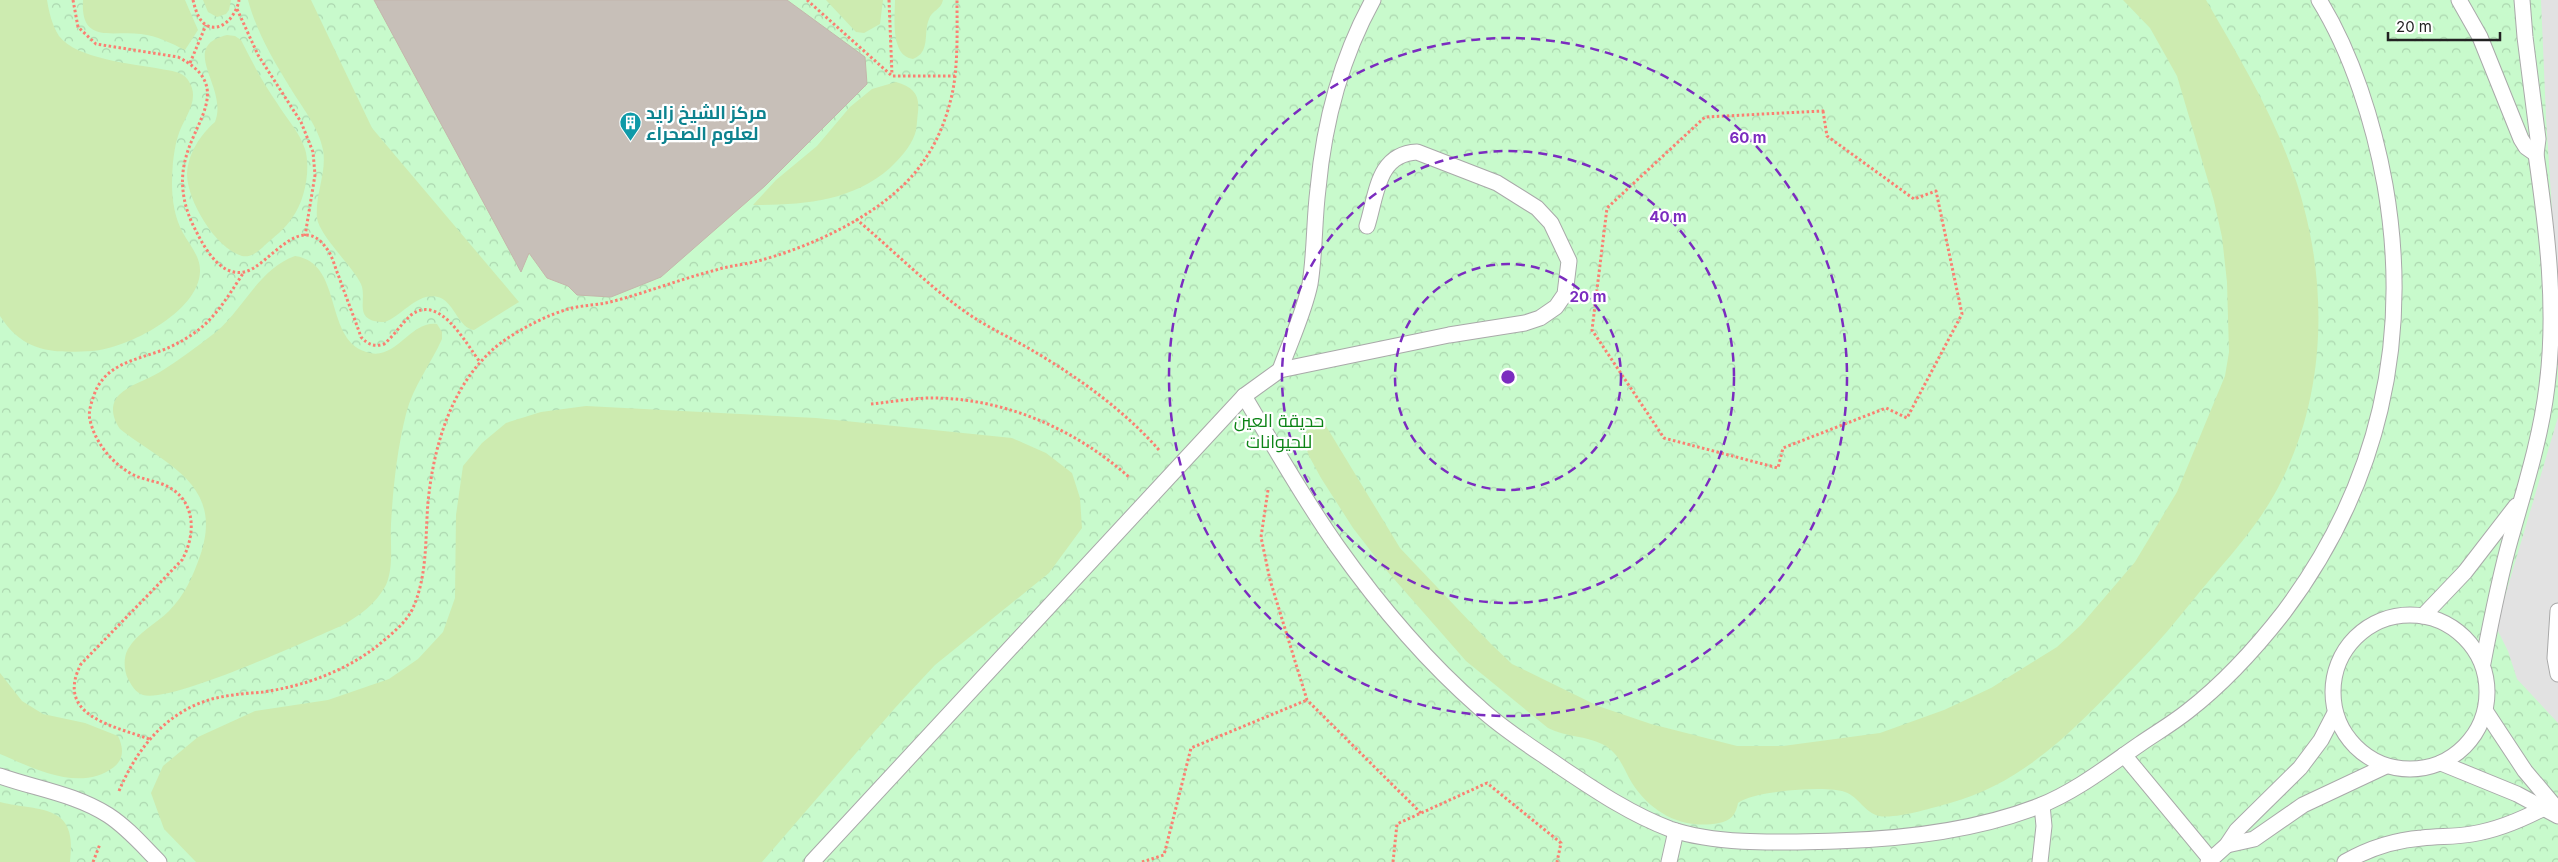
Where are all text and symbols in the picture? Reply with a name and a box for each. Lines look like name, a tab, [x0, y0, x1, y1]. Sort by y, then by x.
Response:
scale bar	[2388, 10, 2500, 42]
text: 20 m	[2396, 17, 2432, 36]
place label: مركز الشيخ زايد لعلوم الصحراء	[646, 102, 767, 146]
building icon: مركز الشيخ زايد لعلوم الصحراء	[618, 111, 642, 142]
text: 60 m	[1729, 128, 1767, 147]
text: 40 m	[1649, 207, 1687, 226]
text: 20 m	[1570, 287, 1606, 306]
centre of rings	[1499, 368, 1517, 386]
park label: حديقة العين للحيوانات	[1234, 410, 1324, 453]

